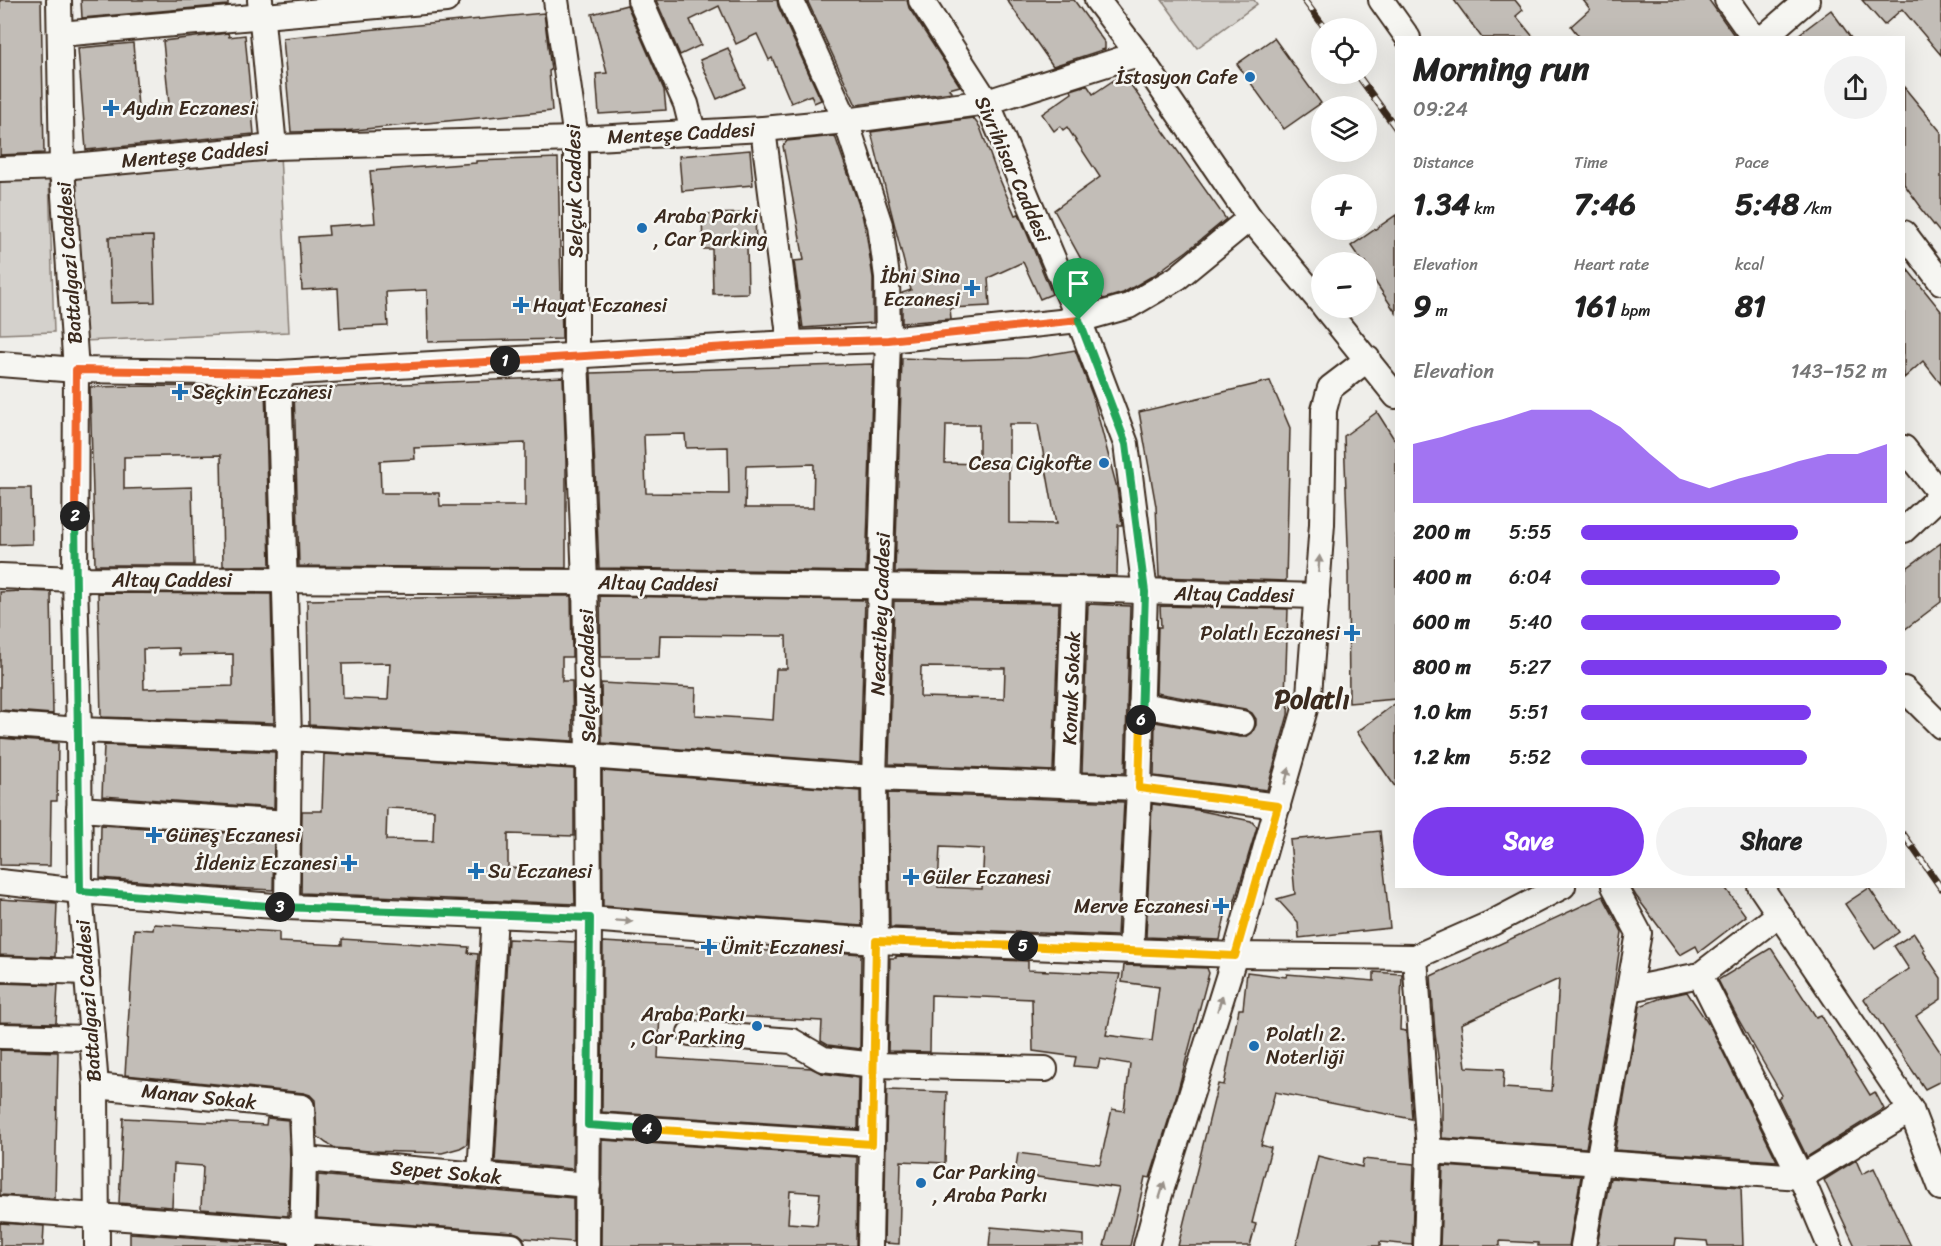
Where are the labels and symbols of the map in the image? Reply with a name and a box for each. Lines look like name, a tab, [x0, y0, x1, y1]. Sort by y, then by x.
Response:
place label: İstasyon Cafe	[1115, 60, 1238, 95]
marker: İstasyon Cafe	[1243, 70, 1257, 84]
street label: Sivrihisar Caddesi	[964, 90, 1061, 250]
place label: Aydın Eczanesi	[122, 91, 255, 126]
marker: Aydın Eczanesi	[104, 101, 118, 115]
street label: Menteşe Caddesi	[606, 112, 756, 155]
street label: Selçuk Caddesi	[556, 122, 593, 258]
street label: Menteşe Caddesi	[120, 131, 271, 178]
street label: Battalgazi Caddesi	[46, 179, 93, 345]
place label: Araba Parki , Car Parking	[653, 199, 768, 257]
marker: Araba Parki , Car Parking	[635, 221, 649, 235]
pin	[1053, 258, 1104, 320]
place label: İbni Sina Eczanesi	[880, 259, 960, 317]
marker: İbni Sina Eczanesi	[965, 281, 979, 295]
place label: Hayat Eczanesi	[533, 288, 668, 323]
marker: Hayat Eczanesi	[514, 298, 528, 312]
pin: 1	[490, 346, 520, 376]
place label: Seçkin Eczanesi	[192, 375, 334, 410]
marker: Seçkin Eczanesi	[173, 385, 187, 399]
place label: Cesa Cigkofte	[969, 446, 1092, 481]
marker: Cesa Cigkofte	[1097, 456, 1111, 470]
pin: 2	[60, 501, 90, 531]
street label: Necatibey Caddesi	[860, 531, 901, 696]
one-way arrow	[1314, 554, 1324, 573]
street label: Altay Caddesi	[111, 563, 233, 598]
street label: Altay Caddesi	[597, 565, 720, 602]
street label: Altay Caddesi	[1173, 576, 1296, 613]
street label: Selçuk Caddesi	[569, 607, 606, 743]
place label: Polatlı Eczanesi	[1200, 616, 1340, 651]
marker: Polatlı Eczanesi	[1345, 626, 1359, 640]
street label: Konuk Sokak	[1052, 630, 1091, 745]
district label: Polatlı	[1274, 676, 1350, 722]
pin: 6	[1126, 705, 1156, 735]
one-way arrow	[1282, 767, 1292, 785]
place label: Güneş Eczanesi	[166, 818, 302, 853]
marker: Güneş Eczanesi	[147, 828, 161, 842]
place label: İldeniz Eczanesi	[194, 846, 338, 881]
place label: Su Eczanesi	[488, 854, 594, 889]
marker: İldeniz Eczanesi	[342, 856, 356, 870]
place label: Güler Eczanesi	[923, 860, 1052, 895]
marker: Su Eczanesi	[469, 864, 483, 878]
marker: Güler Eczanesi	[904, 870, 918, 884]
place label: Merve Eczanesi	[1074, 889, 1210, 924]
pin: 3	[265, 892, 295, 922]
marker: Merve Eczanesi	[1214, 899, 1228, 913]
one-way arrow	[615, 916, 634, 926]
street label: Battalgazi Caddesi	[65, 917, 112, 1083]
place label: Ümit Eczanesi	[721, 930, 845, 965]
pin: 5	[1008, 931, 1038, 961]
marker: Ümit Eczanesi	[702, 940, 716, 954]
one-way arrow	[1216, 994, 1225, 1012]
place label: Araba Parkı , Car Parking	[631, 997, 745, 1055]
place label: Polatlı 2. Noterliği	[1266, 1017, 1347, 1075]
marker: Araba Parkı , Car Parking	[750, 1019, 764, 1033]
marker: Polatlı 2. Noterliği	[1247, 1039, 1261, 1053]
street label: Manav Sokak	[140, 1073, 259, 1120]
pin: 4	[632, 1114, 662, 1144]
street label: Sepet Sokak	[389, 1150, 503, 1195]
place label: Car Parking , Araba Parkı	[932, 1155, 1047, 1213]
marker: Car Parking , Araba Parkı	[914, 1176, 928, 1190]
one-way arrow	[1158, 1181, 1167, 1199]

